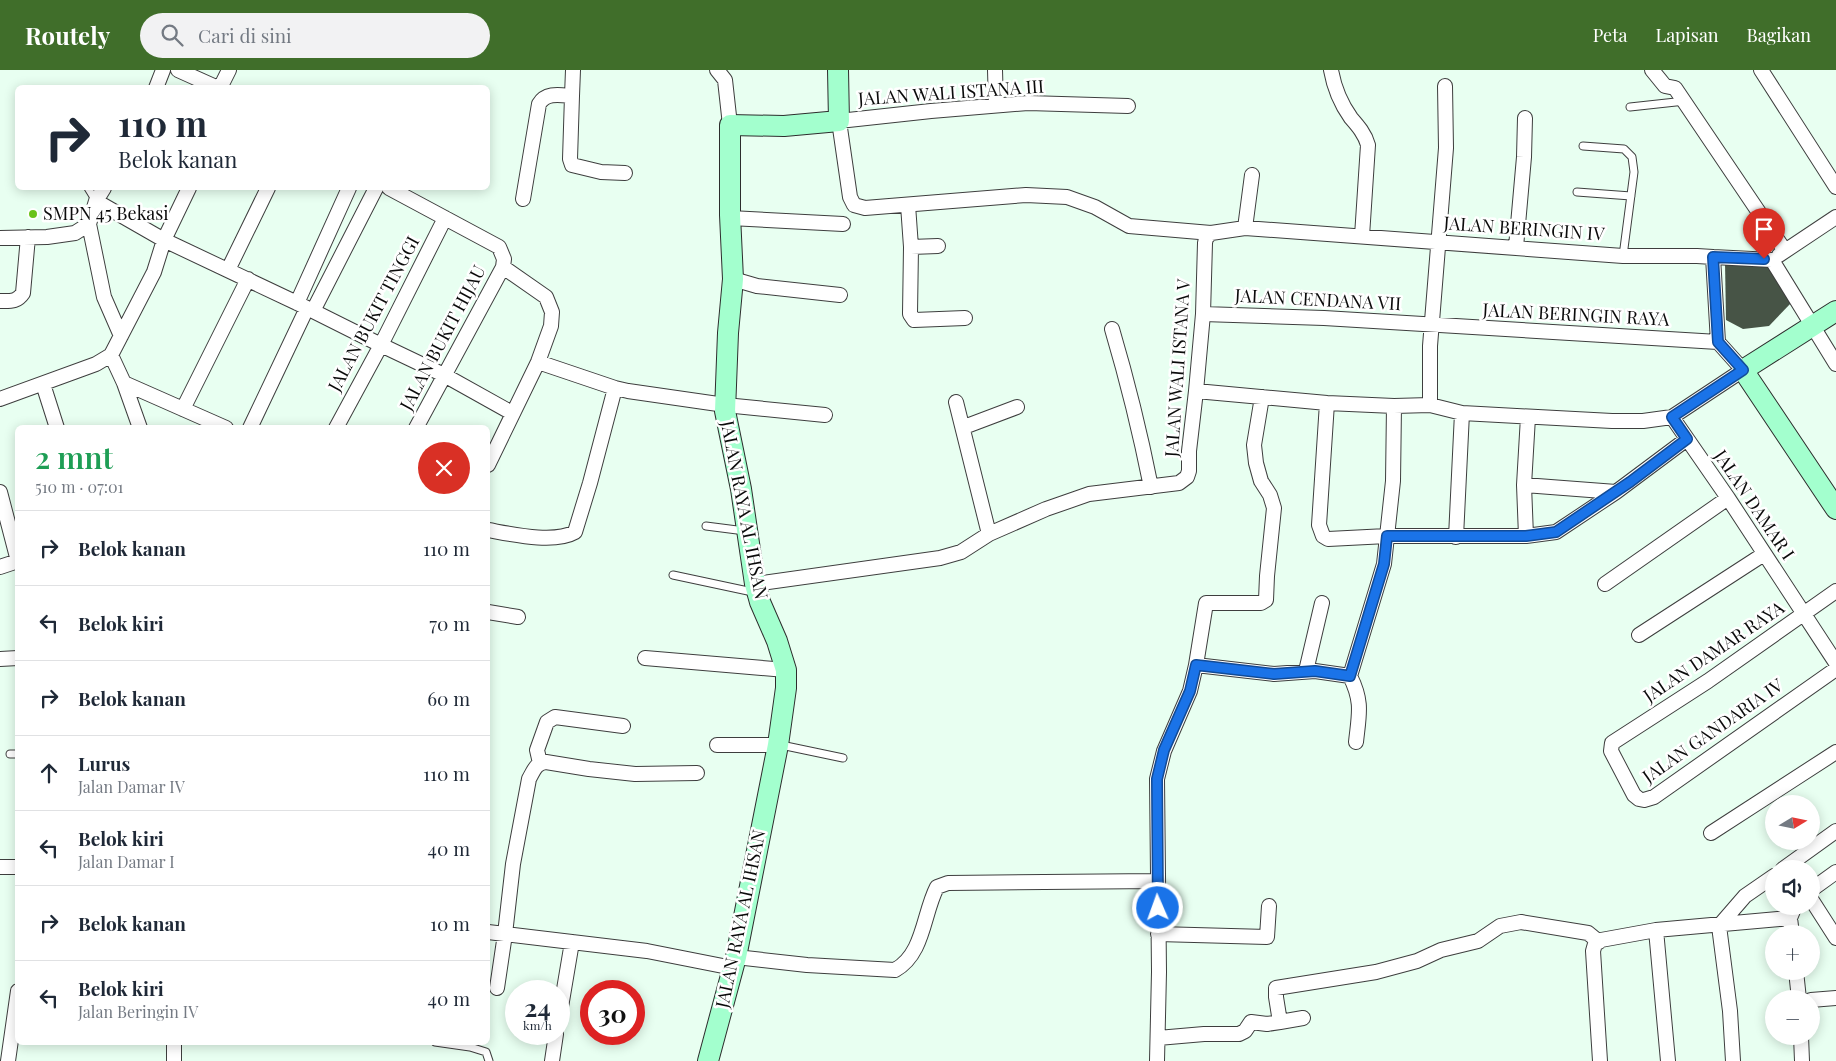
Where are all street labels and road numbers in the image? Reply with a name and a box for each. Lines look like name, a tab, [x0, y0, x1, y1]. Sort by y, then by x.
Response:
street label: JALAN WALI ISTANA III	[856, 74, 1045, 111]
street label: JALAN BERINGIN IV	[1442, 210, 1606, 246]
street label: JALAN BUKIT TINGGI	[321, 232, 424, 396]
street label: JALAN BUKIT HIJAU	[393, 261, 491, 415]
street label: JALAN WALI ISTANA V	[1159, 277, 1195, 459]
street label: JALAN CENDANA VII	[1233, 283, 1402, 315]
street label: JALAN BERINGIN RAYA	[1481, 297, 1671, 331]
street label: JALAN RAYA AL IHSAN	[716, 417, 774, 602]
street label: JALAN DAMAR I	[1709, 444, 1800, 564]
street label: JALAN DAMAR RAYA	[1638, 595, 1789, 708]
street label: JALAN GANDARIA IV	[1637, 672, 1788, 788]
street label: JALAN RAYA AL IHSAN	[709, 827, 771, 1011]

